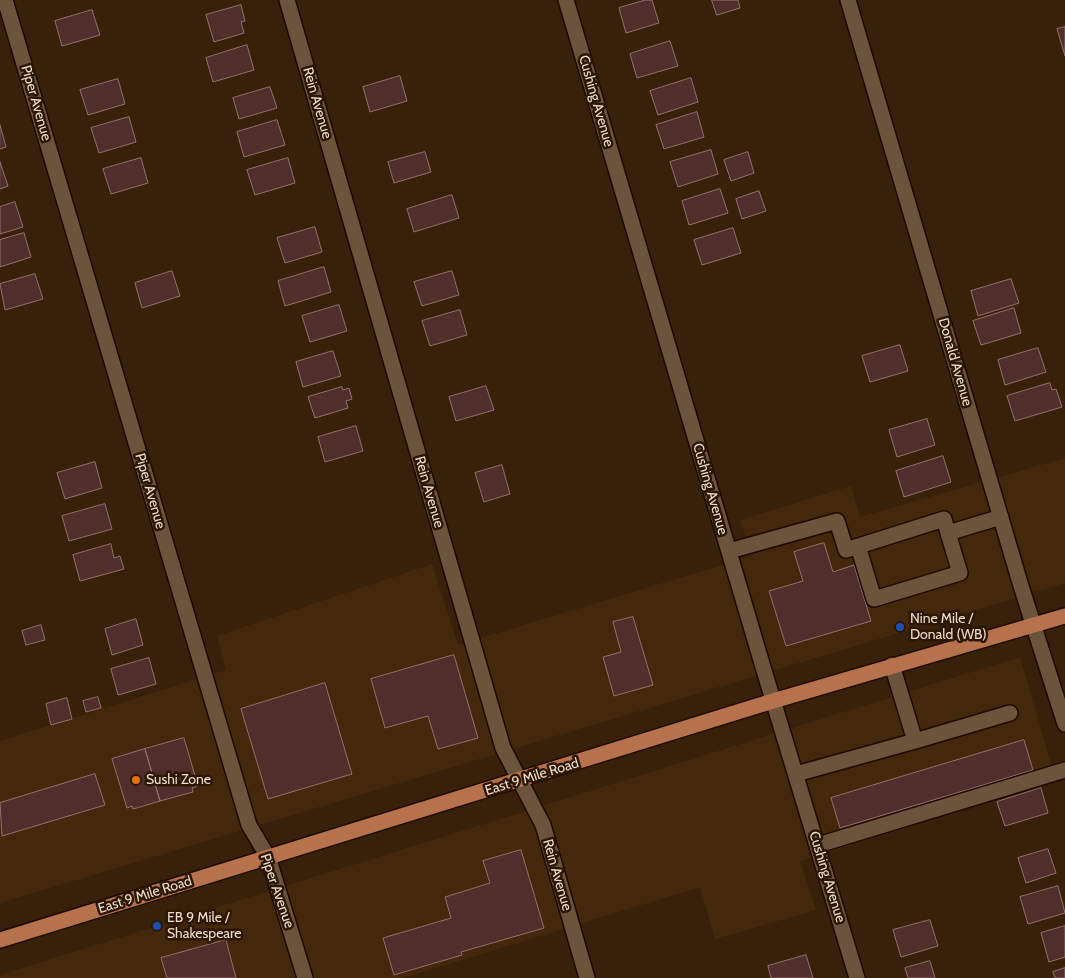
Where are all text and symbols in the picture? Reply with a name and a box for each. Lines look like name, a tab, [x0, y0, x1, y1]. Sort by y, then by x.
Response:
street label: Cushing Avenue	[575, 53, 617, 149]
street label: Piper Avenue	[17, 63, 55, 143]
street label: Rein Avenue	[299, 65, 335, 141]
street label: Donald Avenue	[934, 316, 976, 408]
street label: Cushing Avenue	[689, 441, 731, 537]
street label: Piper Avenue	[131, 451, 169, 531]
street label: Rein Avenue	[411, 454, 447, 530]
place label: Nine Mile / Donald (WB)	[910, 611, 987, 644]
marker: Nine Mile / Donald (WB)	[894, 621, 906, 633]
street label: East 9 Mile Road	[483, 755, 581, 799]
place label: Sushi Zone	[146, 772, 211, 788]
marker: Sushi Zone	[130, 774, 142, 786]
street label: Cushing Avenue	[805, 829, 849, 925]
street label: Rein Avenue	[539, 837, 575, 913]
street label: Piper Avenue	[256, 851, 298, 931]
street label: East 9 Mile Road	[96, 873, 194, 917]
place label: EB 9 Mile / Shakespeare	[167, 910, 241, 942]
marker: EB 9 Mile / Shakespeare	[151, 920, 163, 932]

